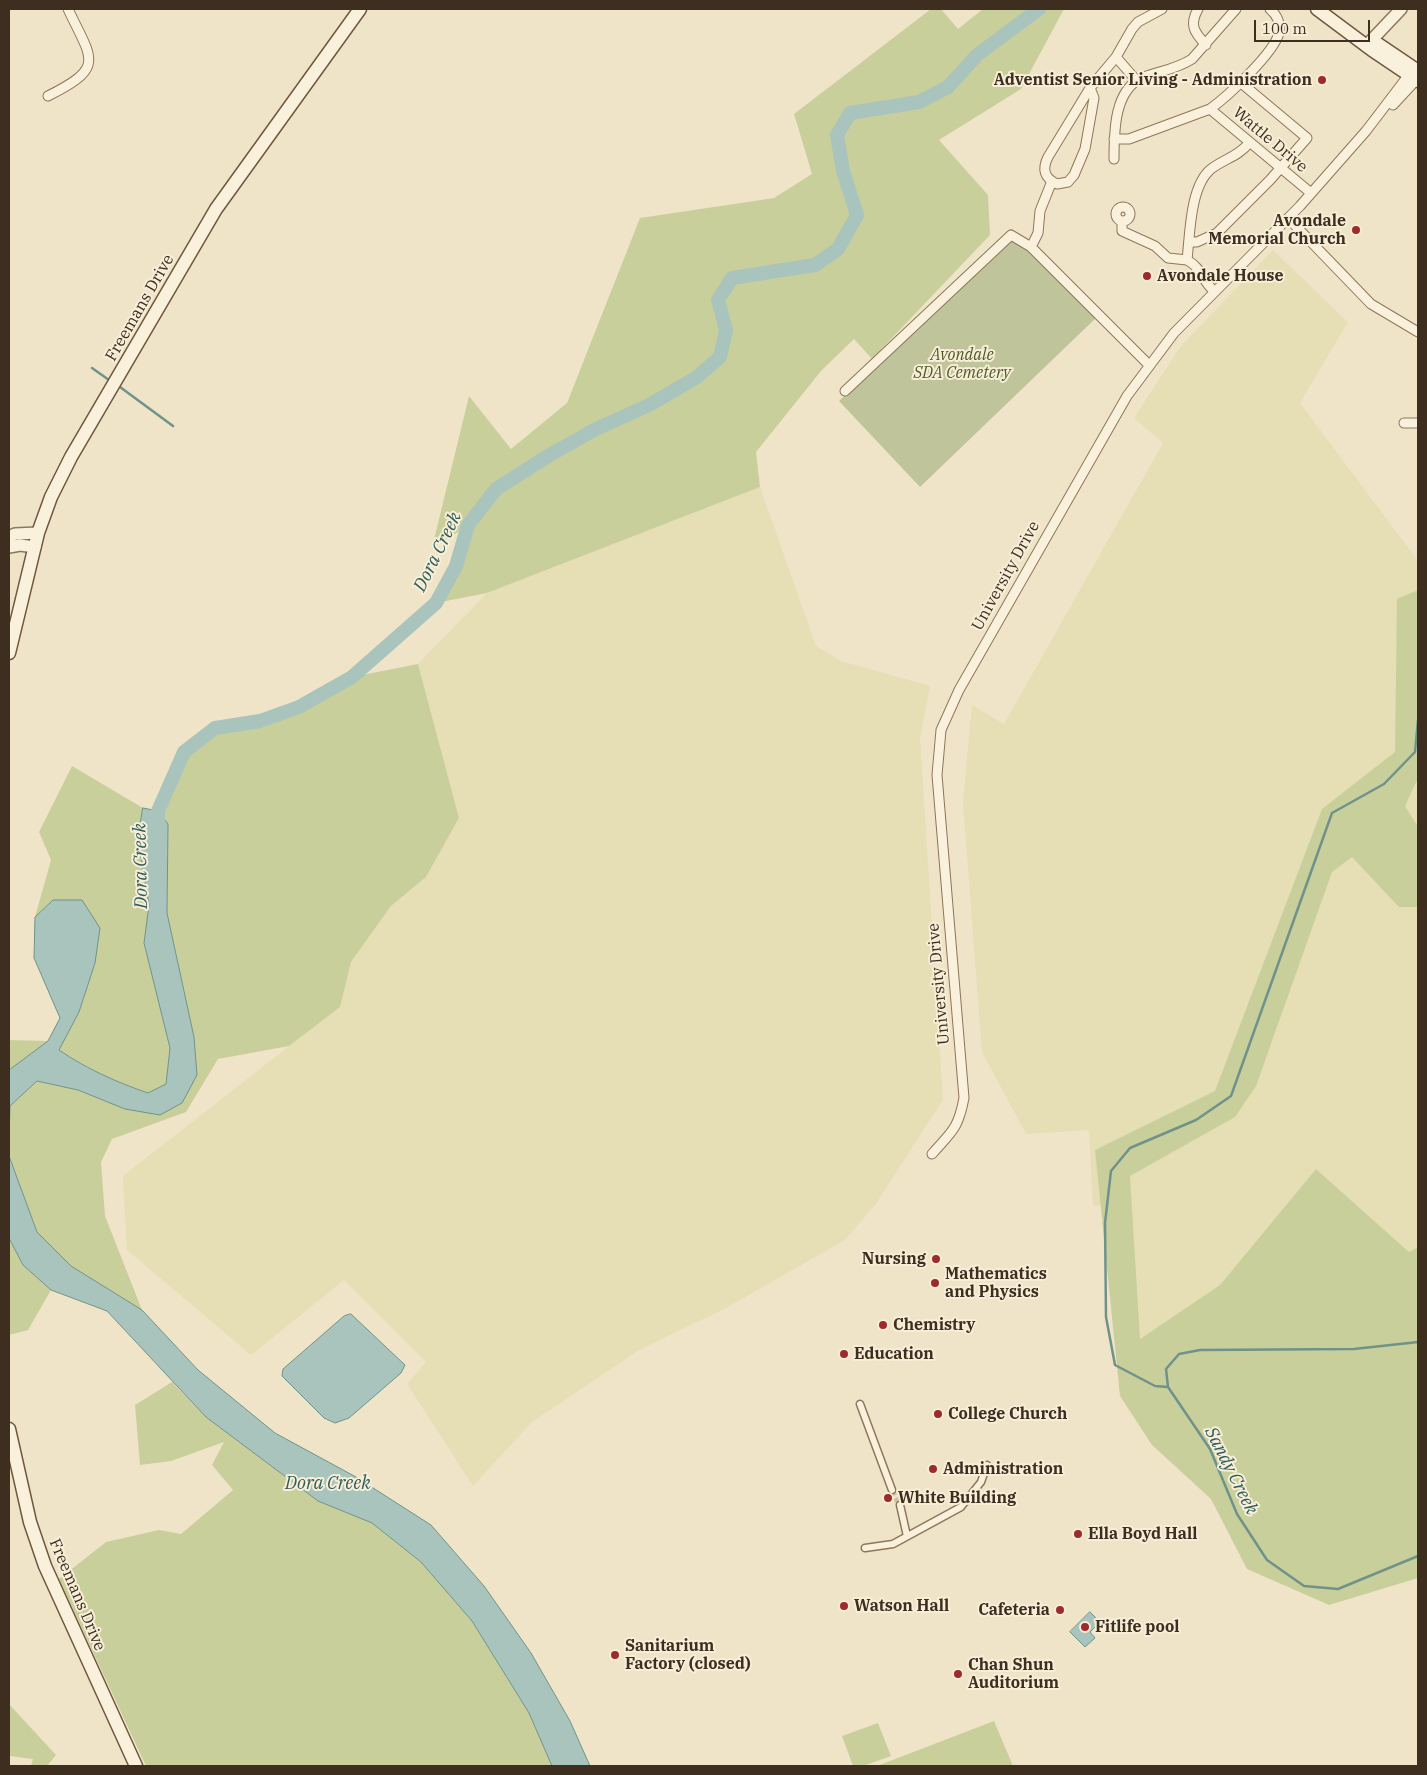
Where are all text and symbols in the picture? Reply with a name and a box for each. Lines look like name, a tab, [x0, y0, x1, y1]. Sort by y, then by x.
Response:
scale bar	[1257, 10, 1373, 42]
text: 100 m	[1262, 19, 1307, 38]
place label: Adventist Senior Living - Administration	[994, 70, 1312, 90]
marker: Adventist Senior Living - Administration	[1316, 74, 1328, 86]
street label: Wattle Drive	[1229, 103, 1311, 177]
place label: Avondale Memorial Church	[1208, 211, 1346, 249]
marker: Avondale Memorial Church	[1350, 224, 1362, 236]
street label: Freemans Drive	[102, 251, 178, 365]
place label: Avondale House	[1157, 266, 1283, 286]
marker: Avondale House	[1141, 270, 1153, 282]
park label: Avondale SDA Cemetery	[914, 345, 1010, 383]
water label: Dora Creek	[409, 509, 467, 595]
street label: University Drive	[968, 518, 1044, 634]
water label: Dora Creek	[129, 823, 153, 909]
street label: University Drive	[924, 922, 954, 1046]
place label: Nursing	[862, 1249, 926, 1269]
marker: Nursing	[930, 1253, 942, 1265]
place label: Mathematics and Physics	[945, 1264, 1047, 1302]
marker: Mathematics and Physics	[929, 1277, 941, 1289]
place label: Chemistry	[893, 1315, 975, 1335]
marker: Chemistry	[877, 1319, 889, 1331]
place label: Education	[854, 1344, 934, 1364]
marker: Education	[838, 1348, 850, 1360]
place label: College Church	[948, 1404, 1067, 1424]
marker: College Church	[932, 1408, 944, 1420]
water label: Sandy Creek	[1200, 1424, 1262, 1518]
place label: Administration	[943, 1459, 1063, 1479]
marker: Administration	[927, 1463, 939, 1475]
water label: Dora Creek	[285, 1473, 371, 1495]
place label: White Building	[898, 1488, 1016, 1508]
marker: White Building	[882, 1492, 894, 1504]
place label: Ella Boyd Hall	[1088, 1524, 1197, 1544]
marker: Ella Boyd Hall	[1072, 1528, 1084, 1540]
street label: Freemans Drive	[45, 1536, 109, 1654]
place label: Watson Hall	[854, 1596, 949, 1616]
marker: Watson Hall	[838, 1600, 850, 1612]
place label: Cafeteria	[978, 1600, 1050, 1620]
marker: Cafeteria	[1054, 1604, 1066, 1616]
place label: Fitlife pool	[1095, 1617, 1179, 1637]
marker: Fitlife pool	[1079, 1621, 1091, 1633]
place label: Sanitarium Factory (closed)	[625, 1636, 751, 1674]
marker: Sanitarium Factory (closed)	[609, 1649, 621, 1661]
place label: Chan Shun Auditorium	[968, 1655, 1059, 1693]
marker: Chan Shun Auditorium	[952, 1668, 964, 1680]

